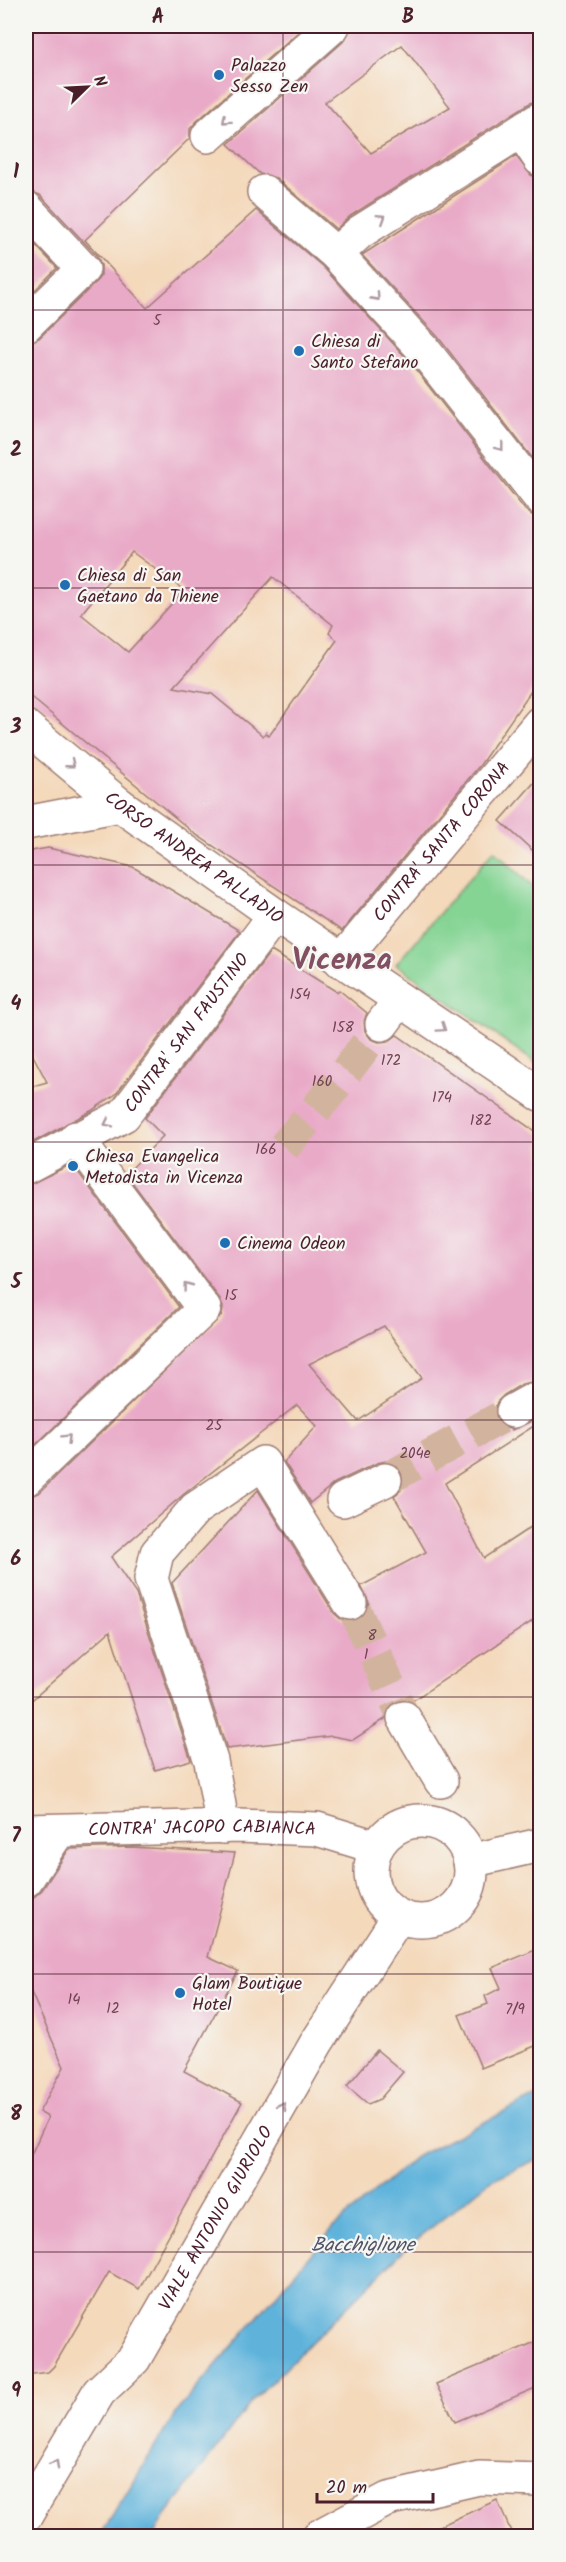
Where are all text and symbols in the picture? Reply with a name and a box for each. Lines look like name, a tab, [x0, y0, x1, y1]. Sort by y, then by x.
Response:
text: A	[152, 2, 164, 34]
text: B	[402, 2, 414, 34]
place label: Palazzo Sesso Zen	[231, 52, 308, 102]
north arrow	[57, 57, 117, 117]
marker: Palazzo Sesso Zen	[212, 68, 226, 82]
text: N	[86, 72, 113, 91]
one-way arrow	[222, 113, 233, 124]
text: 1	[13, 157, 19, 189]
one-way arrow	[376, 213, 386, 225]
one-way arrow	[369, 290, 380, 301]
house number: 5	[153, 309, 162, 333]
place label: Chiesa di Santo Stefano	[311, 328, 419, 378]
marker: Chiesa di Santo Stefano	[292, 344, 306, 358]
text: 2	[10, 435, 22, 467]
one-way arrow	[493, 440, 504, 451]
place label: Chiesa di San Gaetano da Thiene	[77, 562, 219, 612]
marker: Chiesa di San Gaetano da Thiene	[58, 578, 72, 592]
text: 3	[10, 712, 22, 744]
street label: CONTRA' SANTA CORONA	[366, 755, 518, 929]
one-way arrow	[64, 757, 75, 768]
street label: CORSO ANDREA PALLADIO	[97, 785, 289, 933]
district label: Vicenza	[292, 937, 392, 985]
street label: CONTRA' SAN FAUSTINO	[117, 947, 257, 1120]
house number: 154	[289, 983, 311, 1007]
text: 4	[11, 989, 22, 1021]
house number: 158	[332, 1016, 355, 1040]
one-way arrow	[436, 1021, 447, 1032]
house number: 172	[381, 1049, 401, 1073]
house number: 160	[312, 1070, 333, 1094]
house number: 174	[432, 1086, 452, 1110]
house number: 182	[470, 1109, 492, 1133]
one-way arrow	[104, 1116, 115, 1127]
house number: 166	[255, 1138, 277, 1162]
place label: Chiesa Evangelica Metodista in Vicenza	[85, 1143, 243, 1193]
marker: Chiesa Evangelica Metodista in Vicenza	[66, 1159, 80, 1173]
place label: Cinema Odeon	[237, 1230, 346, 1259]
marker: Cinema Odeon	[218, 1236, 232, 1250]
text: 5	[10, 1267, 23, 1299]
one-way arrow	[183, 1282, 194, 1293]
house number: 15	[225, 1284, 238, 1308]
house number: 25	[206, 1414, 223, 1438]
one-way arrow	[60, 1434, 71, 1445]
house number: 204e	[399, 1442, 431, 1466]
text: 6	[11, 1544, 22, 1576]
house number: 8	[367, 1624, 377, 1648]
house number: 1	[364, 1643, 369, 1667]
street label: CONTRA' JACOPO CABIANCA	[88, 1813, 316, 1846]
text: 7	[11, 1821, 21, 1853]
place label: Glam Boutique Hotel	[192, 1970, 302, 2020]
marker: Glam Boutique Hotel	[173, 1986, 187, 2000]
house number: 14	[68, 1988, 80, 2012]
house number: 12	[106, 1997, 120, 2021]
house number: 7/9	[505, 1998, 525, 2022]
text: 8	[10, 2099, 22, 2131]
one-way arrow	[274, 2101, 286, 2112]
street label: VIALE ANTONIO GIURIOLO	[152, 2121, 282, 2316]
water label: Bacchiglione	[311, 2230, 417, 2262]
text: 9	[11, 2376, 21, 2408]
one-way arrow	[48, 2460, 59, 2470]
scale bar	[317, 2466, 432, 2504]
text: 20 m	[326, 2474, 367, 2503]

